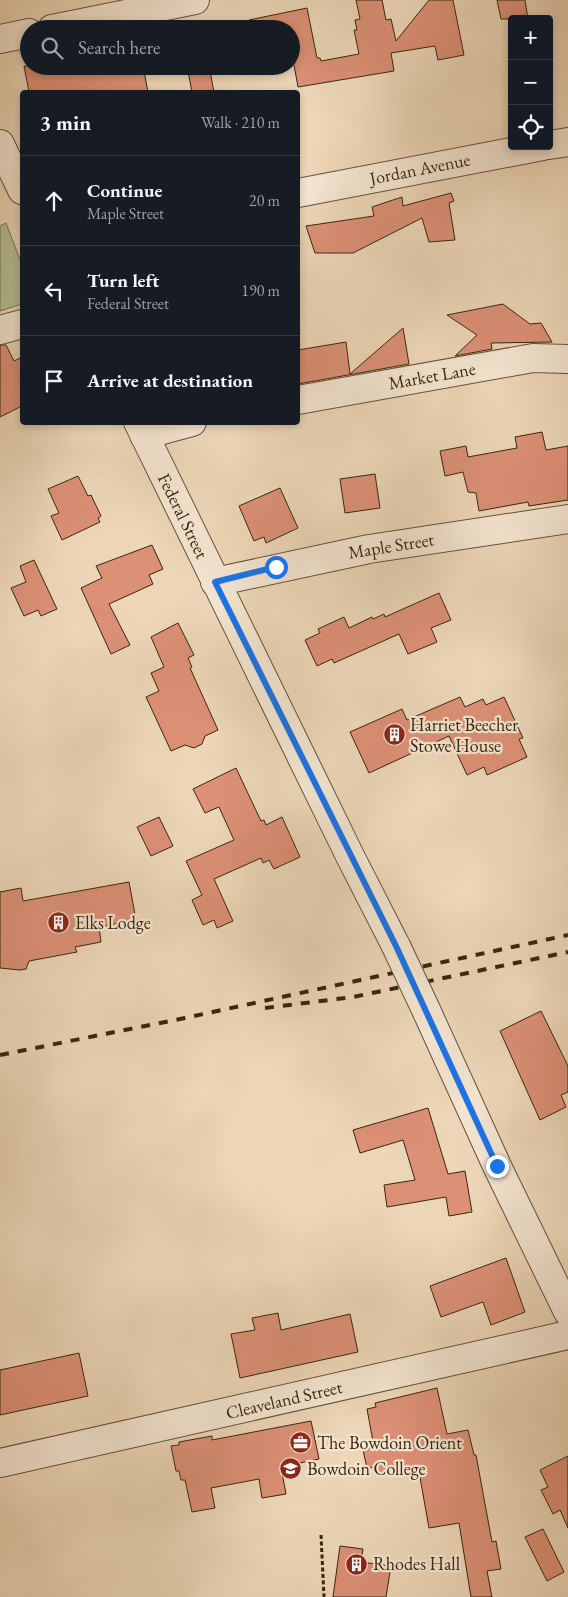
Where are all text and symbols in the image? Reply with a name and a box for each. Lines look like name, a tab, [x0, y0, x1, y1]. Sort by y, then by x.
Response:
map controls	[508, 15, 553, 150]
button: +	[508, 15, 553, 60]
search box	[20, 20, 300, 75]
icon: search	[38, 34, 66, 62]
text: Search here	[78, 35, 160, 60]
button: −	[508, 60, 553, 105]
button: locate	[508, 105, 553, 150]
text: 3 min	[40, 109, 91, 136]
text: Walk · 210 m	[201, 112, 280, 133]
street label: Jordan Avenue	[366, 147, 472, 190]
text: Continue	[87, 178, 162, 203]
icon: ahead	[40, 187, 68, 215]
text: 20 m	[249, 190, 280, 211]
text: Maple Street	[87, 203, 164, 224]
text: Turn left	[87, 268, 159, 293]
icon: left	[40, 277, 68, 305]
text: 190 m	[241, 280, 280, 301]
text: Federal Street	[87, 293, 169, 314]
street label: Market Lane	[387, 357, 477, 394]
icon: arrive	[40, 367, 68, 395]
text: Arrive at destination	[87, 368, 253, 393]
street label: Federal Street	[153, 469, 214, 563]
street label: Maple Street	[346, 527, 436, 564]
route start	[265, 556, 288, 579]
place label: Harriet Beecher Stowe House	[410, 713, 518, 757]
building icon: Harriet Beecher Stowe House	[382, 723, 406, 747]
building icon: Elks Lodge	[47, 911, 71, 935]
place label: Elks Lodge	[75, 911, 151, 934]
route end	[486, 1155, 509, 1178]
street label: Cleaveland Street	[223, 1375, 345, 1424]
office icon: The Bowdoin Orient	[289, 1431, 313, 1455]
place label: The Bowdoin Orient	[317, 1431, 462, 1454]
school or university icon: Bowdoin College	[279, 1457, 303, 1481]
place label: Bowdoin College	[307, 1457, 426, 1480]
building icon: Rhodes Hall	[345, 1552, 369, 1576]
place label: Rhodes Hall	[373, 1552, 460, 1575]

